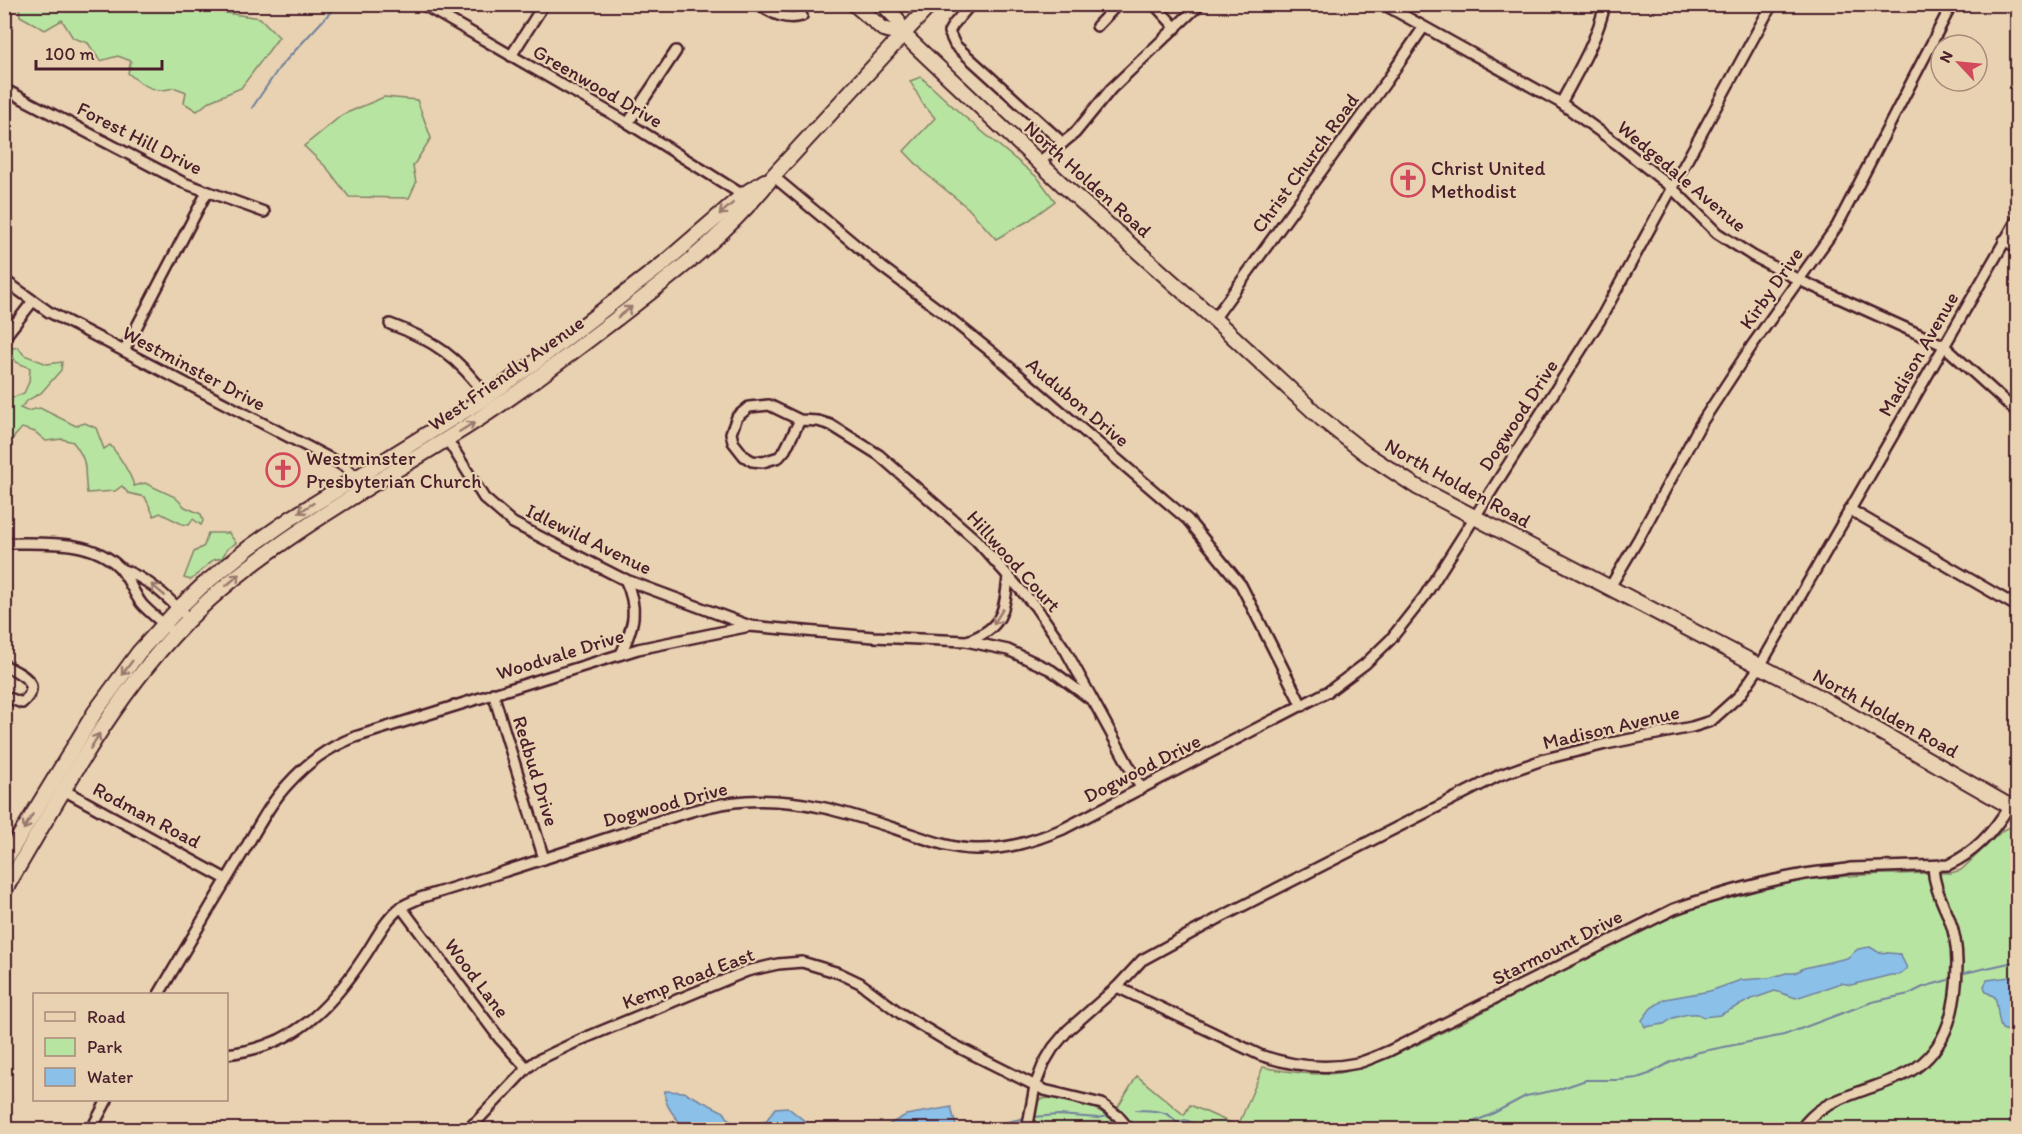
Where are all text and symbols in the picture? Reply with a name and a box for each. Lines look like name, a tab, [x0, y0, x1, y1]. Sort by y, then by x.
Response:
scale bar	[36, 33, 162, 71]
north arrow	[1929, 33, 1989, 93]
street label: Greenwood Drive	[529, 39, 667, 133]
text: 100 m	[45, 43, 95, 65]
text: N	[1935, 48, 1957, 66]
street label: Christ Church Road	[1246, 88, 1364, 238]
street label: Forest Hill Drive	[73, 96, 207, 180]
street label: North Holden Road	[1019, 115, 1157, 243]
street label: Wedgedale Avenue	[1613, 115, 1751, 237]
place label: Christ United Methodist	[1431, 156, 1546, 203]
church icon: Christ United Methodist	[1390, 162, 1426, 198]
one-way arrow	[718, 203, 734, 216]
street label: Kirby Drive	[1734, 242, 1808, 334]
street label: Madison Avenue	[1873, 287, 1963, 421]
one-way arrow	[617, 306, 633, 319]
street label: West Friendly Avenue	[423, 310, 589, 436]
street label: Westminster Drive	[118, 320, 270, 416]
street label: Audubon Drive	[1022, 352, 1134, 452]
street label: Dogwood Drive	[1473, 355, 1563, 475]
one-way arrow	[458, 420, 475, 432]
street label: North Holden Road	[1381, 433, 1535, 533]
place label: Westminster Presbyterian Church	[306, 446, 481, 493]
church icon: Westminster Presbyterian Church	[265, 452, 301, 488]
street label: Idlewild Avenue	[522, 498, 656, 580]
one-way arrow	[298, 503, 315, 515]
street label: Hillwood Court	[962, 505, 1066, 617]
one-way arrow	[225, 574, 241, 587]
one-way arrow	[150, 583, 166, 596]
one-way arrow	[992, 608, 1004, 625]
street label: Woodvale Drive	[493, 623, 627, 685]
one-way arrow	[120, 660, 133, 676]
street label: North Holden Road	[1809, 663, 1963, 763]
street label: Madison Avenue	[1540, 700, 1682, 754]
street label: Redbud Drive	[508, 713, 564, 829]
street label: Dogwood Drive	[1079, 728, 1205, 808]
one-way arrow	[89, 733, 101, 750]
street label: Dogwood Drive	[600, 776, 730, 832]
street label: Rodman Road	[89, 777, 205, 853]
one-way arrow	[22, 813, 33, 831]
street label: Starmount Drive	[1488, 904, 1626, 990]
street label: Wood Lane	[439, 934, 515, 1022]
street label: Kemp Road East	[619, 942, 758, 1014]
legend	[33, 993, 228, 1101]
text: Road	[87, 1006, 126, 1028]
text: Park	[87, 1036, 122, 1058]
text: Water	[87, 1066, 133, 1088]

